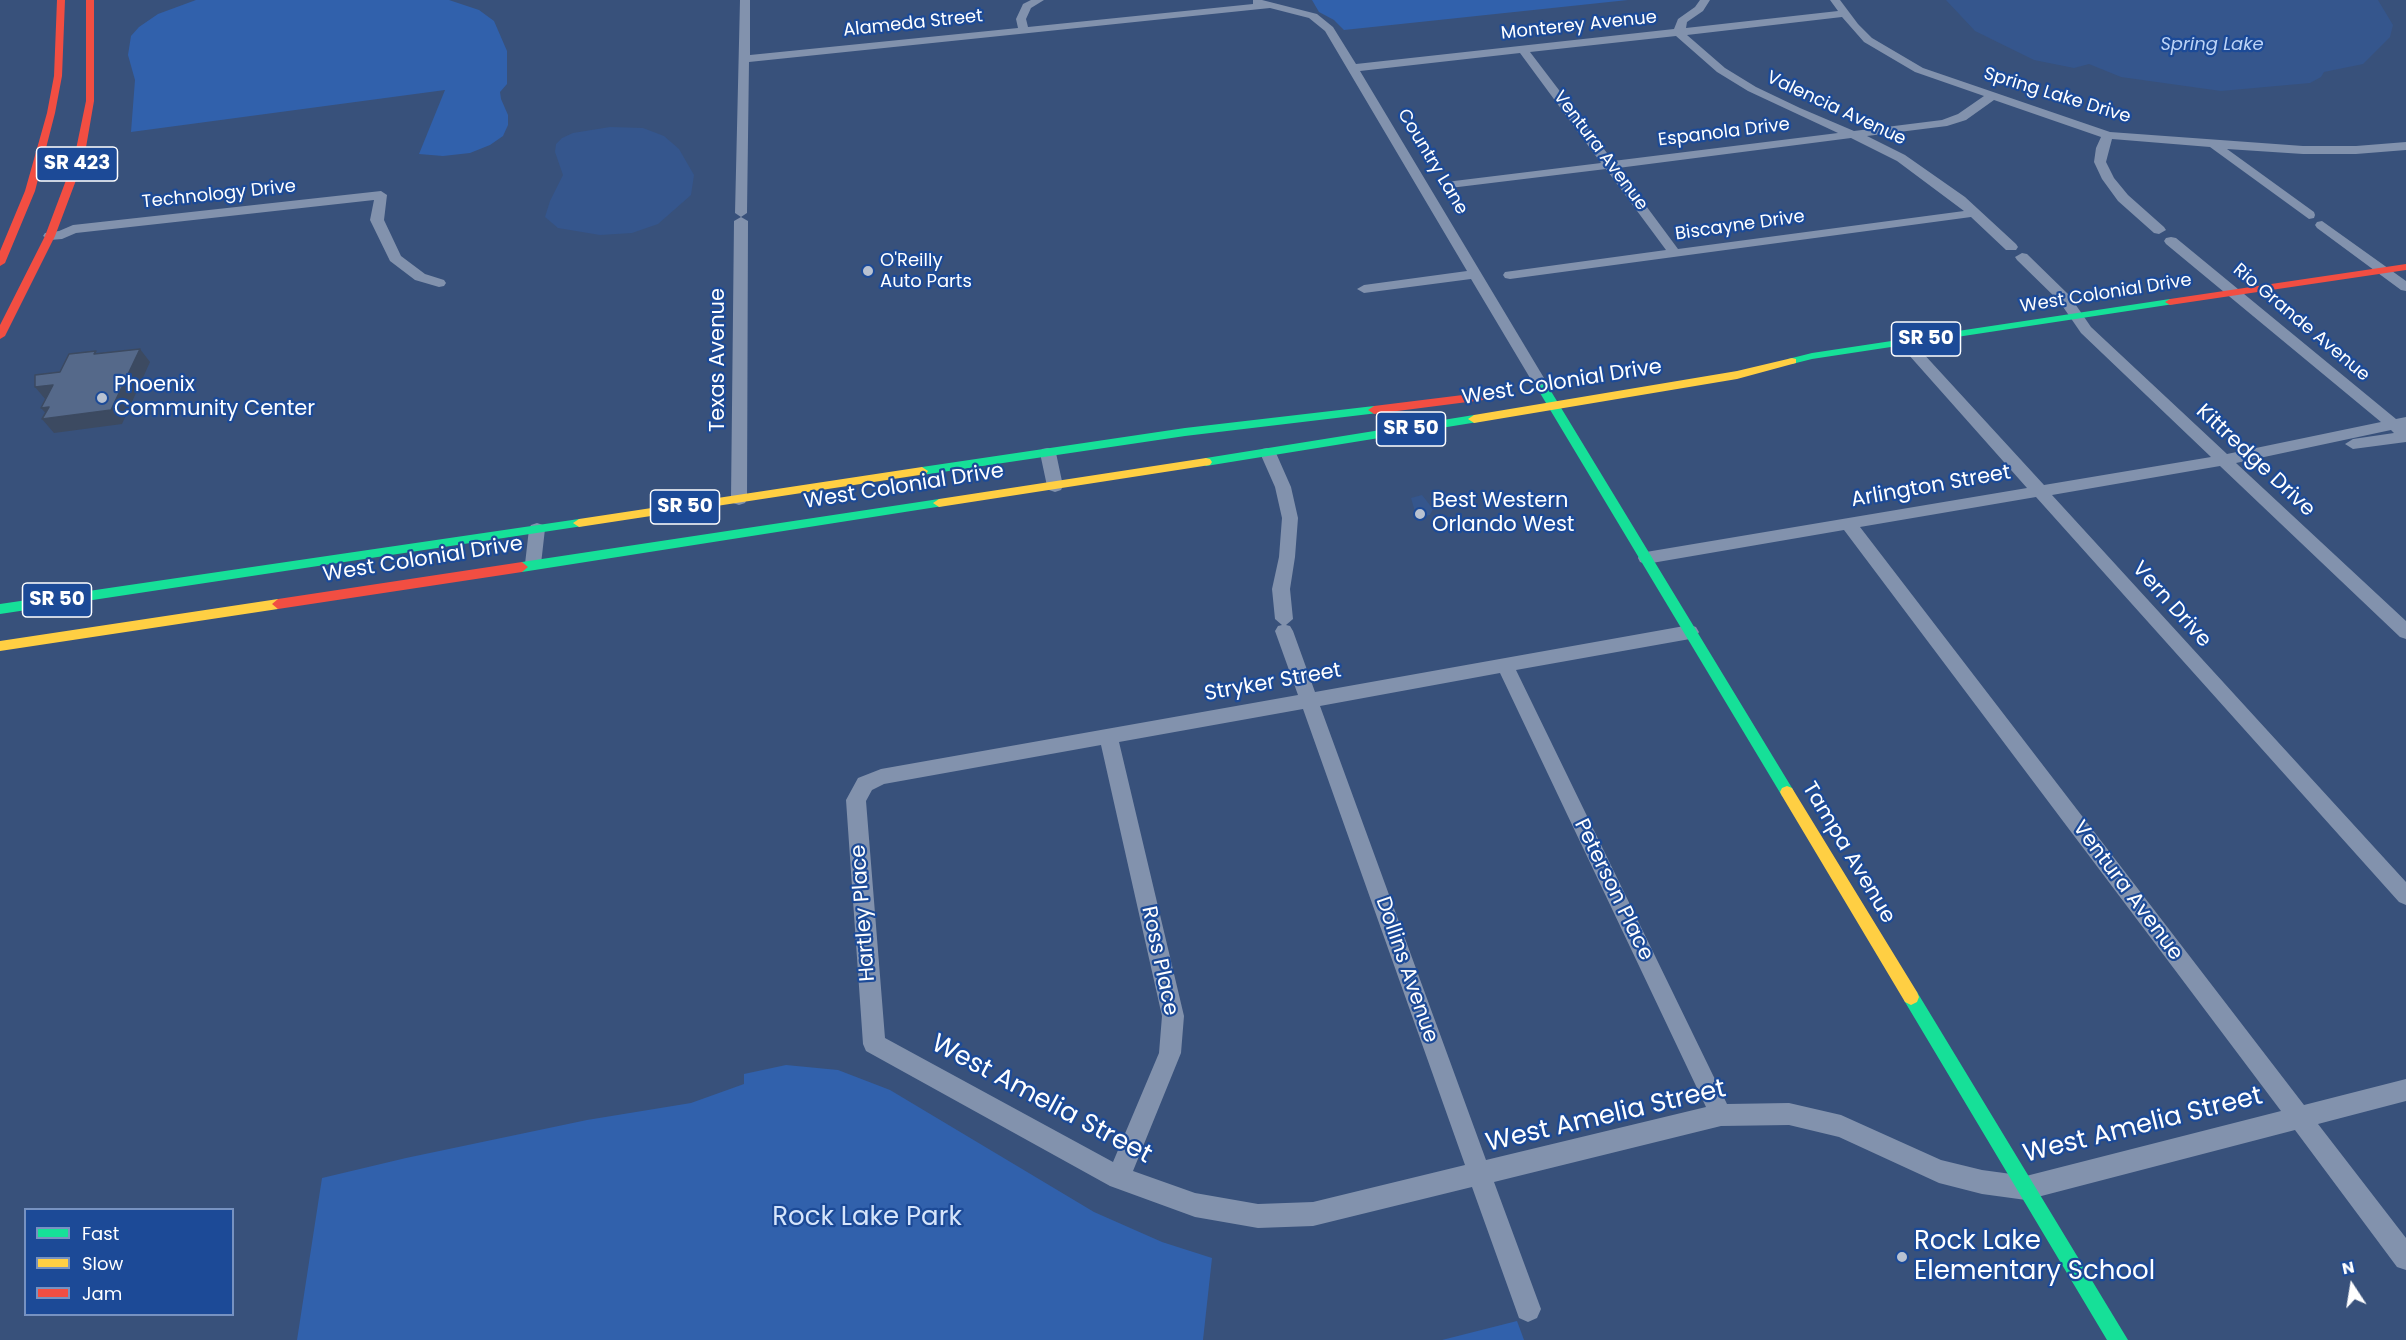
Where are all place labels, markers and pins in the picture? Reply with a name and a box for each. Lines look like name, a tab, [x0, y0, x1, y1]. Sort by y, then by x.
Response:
place label: O'Reilly Auto Parts	[880, 250, 972, 292]
marker: O'Reilly Auto Parts	[861, 264, 875, 278]
place label: Phoenix Community Center	[114, 373, 315, 423]
marker: Phoenix Community Center	[95, 391, 109, 405]
place label: Best Western Orlando West	[1432, 489, 1575, 539]
marker: Best Western Orlando West	[1413, 507, 1427, 521]
place label: Rock Lake Elementary School	[1914, 1226, 2155, 1288]
marker: Rock Lake Elementary School	[1895, 1250, 1909, 1264]

